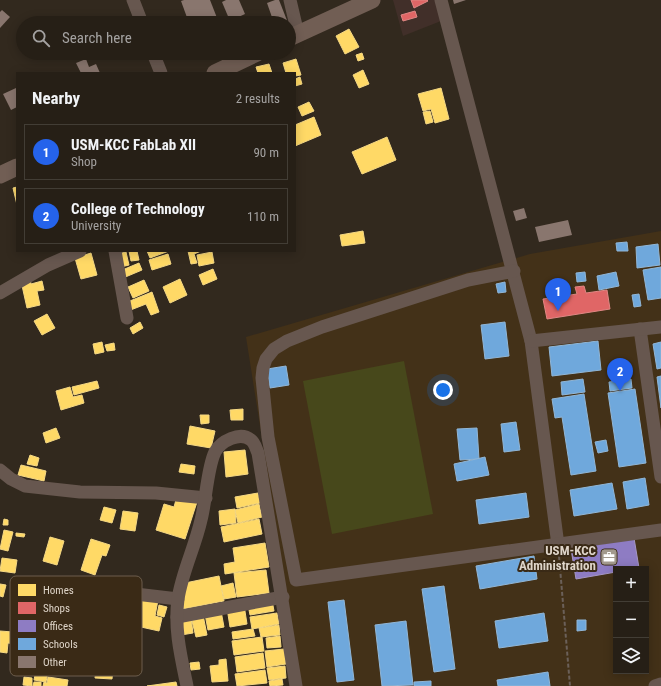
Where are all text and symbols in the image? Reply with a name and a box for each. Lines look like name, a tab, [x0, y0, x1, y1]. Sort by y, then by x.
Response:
search box	[16, 16, 296, 60]
icon: search	[30, 27, 52, 49]
text: Search here	[62, 29, 132, 47]
text: Nearby	[32, 88, 80, 108]
text: 2 results	[236, 91, 280, 106]
text: USM-KCC FabLab XII	[71, 136, 196, 154]
text: 1	[43, 145, 49, 160]
text: 90 m	[253, 145, 279, 160]
text: Shop	[71, 154, 97, 169]
text: College of Technology	[71, 200, 205, 218]
text: 2	[43, 209, 49, 224]
text: 110 m	[247, 209, 279, 224]
text: University	[71, 218, 121, 233]
pin: 1	[545, 278, 571, 311]
pin: 2	[607, 358, 633, 391]
your location	[433, 380, 453, 400]
place label: USM-KCC Administration	[519, 543, 597, 573]
office icon: USM-KCC Administration	[599, 547, 619, 567]
map controls	[613, 566, 649, 674]
button: +	[613, 566, 649, 602]
legend	[10, 576, 142, 676]
text: Homes	[43, 584, 74, 597]
text: Shops	[43, 602, 70, 615]
button: −	[613, 602, 649, 638]
text: Offices	[43, 620, 73, 633]
text: Schools	[43, 638, 78, 651]
button: layers	[613, 638, 649, 674]
text: Other	[43, 656, 67, 669]

